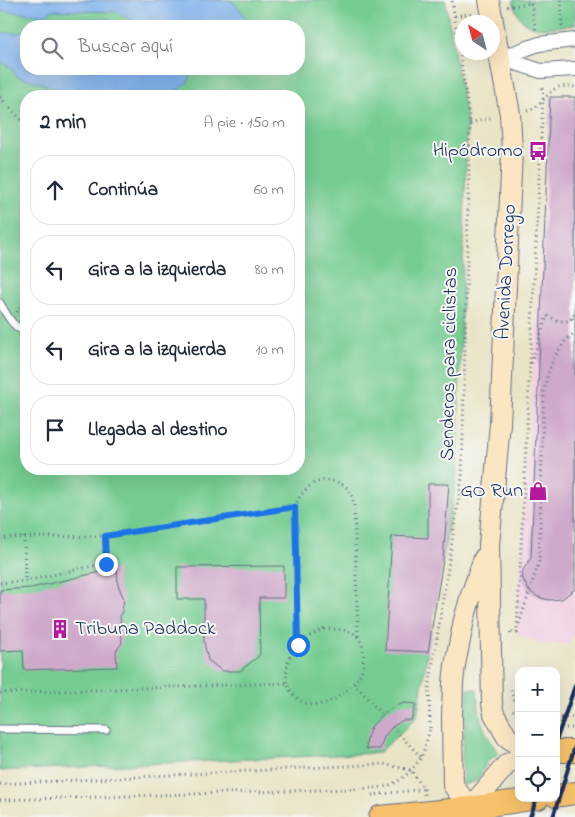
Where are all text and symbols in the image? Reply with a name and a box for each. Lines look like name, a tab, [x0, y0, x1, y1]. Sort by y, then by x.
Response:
north arrow	[455, 15, 500, 60]
search box	[20, 20, 305, 75]
icon: search	[38, 34, 66, 62]
text: Buscar aquí	[78, 34, 173, 61]
text: 2 min	[40, 108, 86, 138]
text: A pie · 150 m	[203, 111, 285, 135]
place label: Hipódromo	[433, 137, 523, 166]
bus stop icon: Hipódromo	[527, 140, 549, 162]
icon: ahead	[41, 176, 69, 204]
text: Continúa	[88, 177, 158, 204]
text: 60 m	[254, 178, 284, 202]
street label: Avenida Dorrego	[489, 203, 526, 341]
icon: left	[41, 256, 69, 284]
text: Gira a la izquierda	[88, 257, 226, 284]
text: 80 m	[255, 258, 284, 282]
street label: Senderos para ciclistas	[434, 267, 466, 461]
icon: left	[41, 336, 69, 364]
text: Gira a la izquierda	[88, 337, 226, 364]
text: 10 m	[256, 338, 284, 362]
icon: arrive	[41, 416, 69, 444]
text: Llegada al destino	[88, 417, 227, 444]
place label: GO Run	[461, 477, 523, 506]
shop icon: GO Run	[527, 480, 549, 502]
route end	[95, 553, 118, 576]
place label: Tribuna Paddock	[75, 615, 216, 644]
building icon: Tribuna Paddock	[49, 618, 71, 640]
route start	[287, 634, 310, 657]
map controls	[515, 667, 560, 802]
button: +	[515, 667, 560, 712]
button: −	[515, 712, 560, 757]
button: locate	[515, 757, 560, 802]

